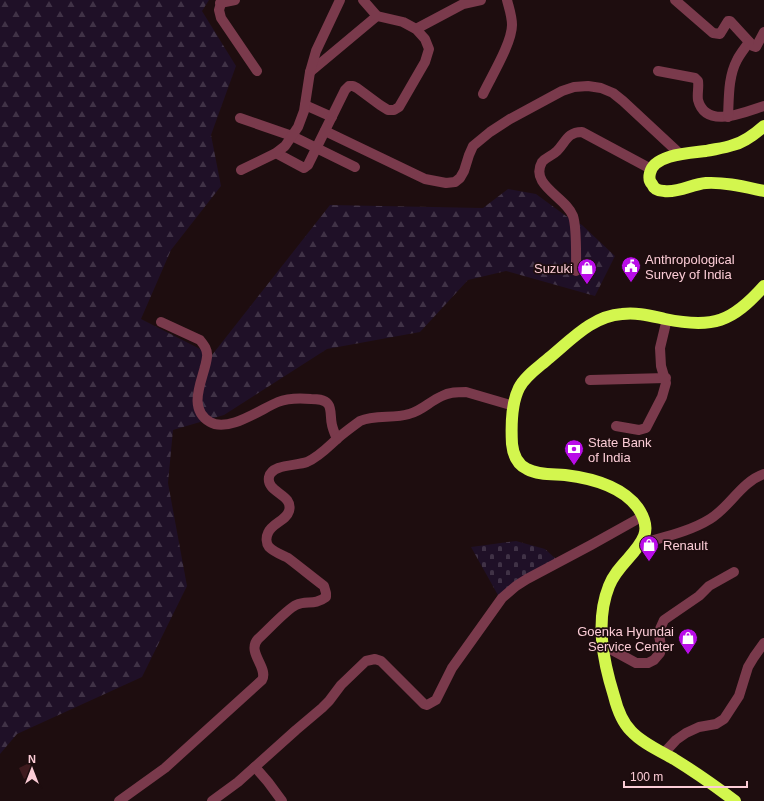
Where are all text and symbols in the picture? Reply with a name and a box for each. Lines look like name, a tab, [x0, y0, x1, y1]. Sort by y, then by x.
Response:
place label: Anthropological Survey of India	[645, 252, 735, 282]
public building icon: Anthropological Survey of India	[620, 255, 642, 283]
shop icon: Suzuki	[576, 257, 598, 285]
place label: Suzuki	[534, 261, 573, 276]
place label: State Bank of India	[588, 435, 652, 465]
bank icon: State Bank of India	[563, 438, 585, 466]
shop icon: Renault	[638, 534, 660, 562]
place label: Renault	[663, 538, 708, 553]
place label: Goenka Hyundai Service Center	[577, 624, 675, 654]
shop icon: Goenka Hyundai Service Center	[677, 627, 699, 655]
north arrow	[12, 749, 52, 789]
text: N	[28, 753, 36, 765]
scale bar	[624, 763, 747, 789]
text: 100 m	[630, 770, 663, 784]

